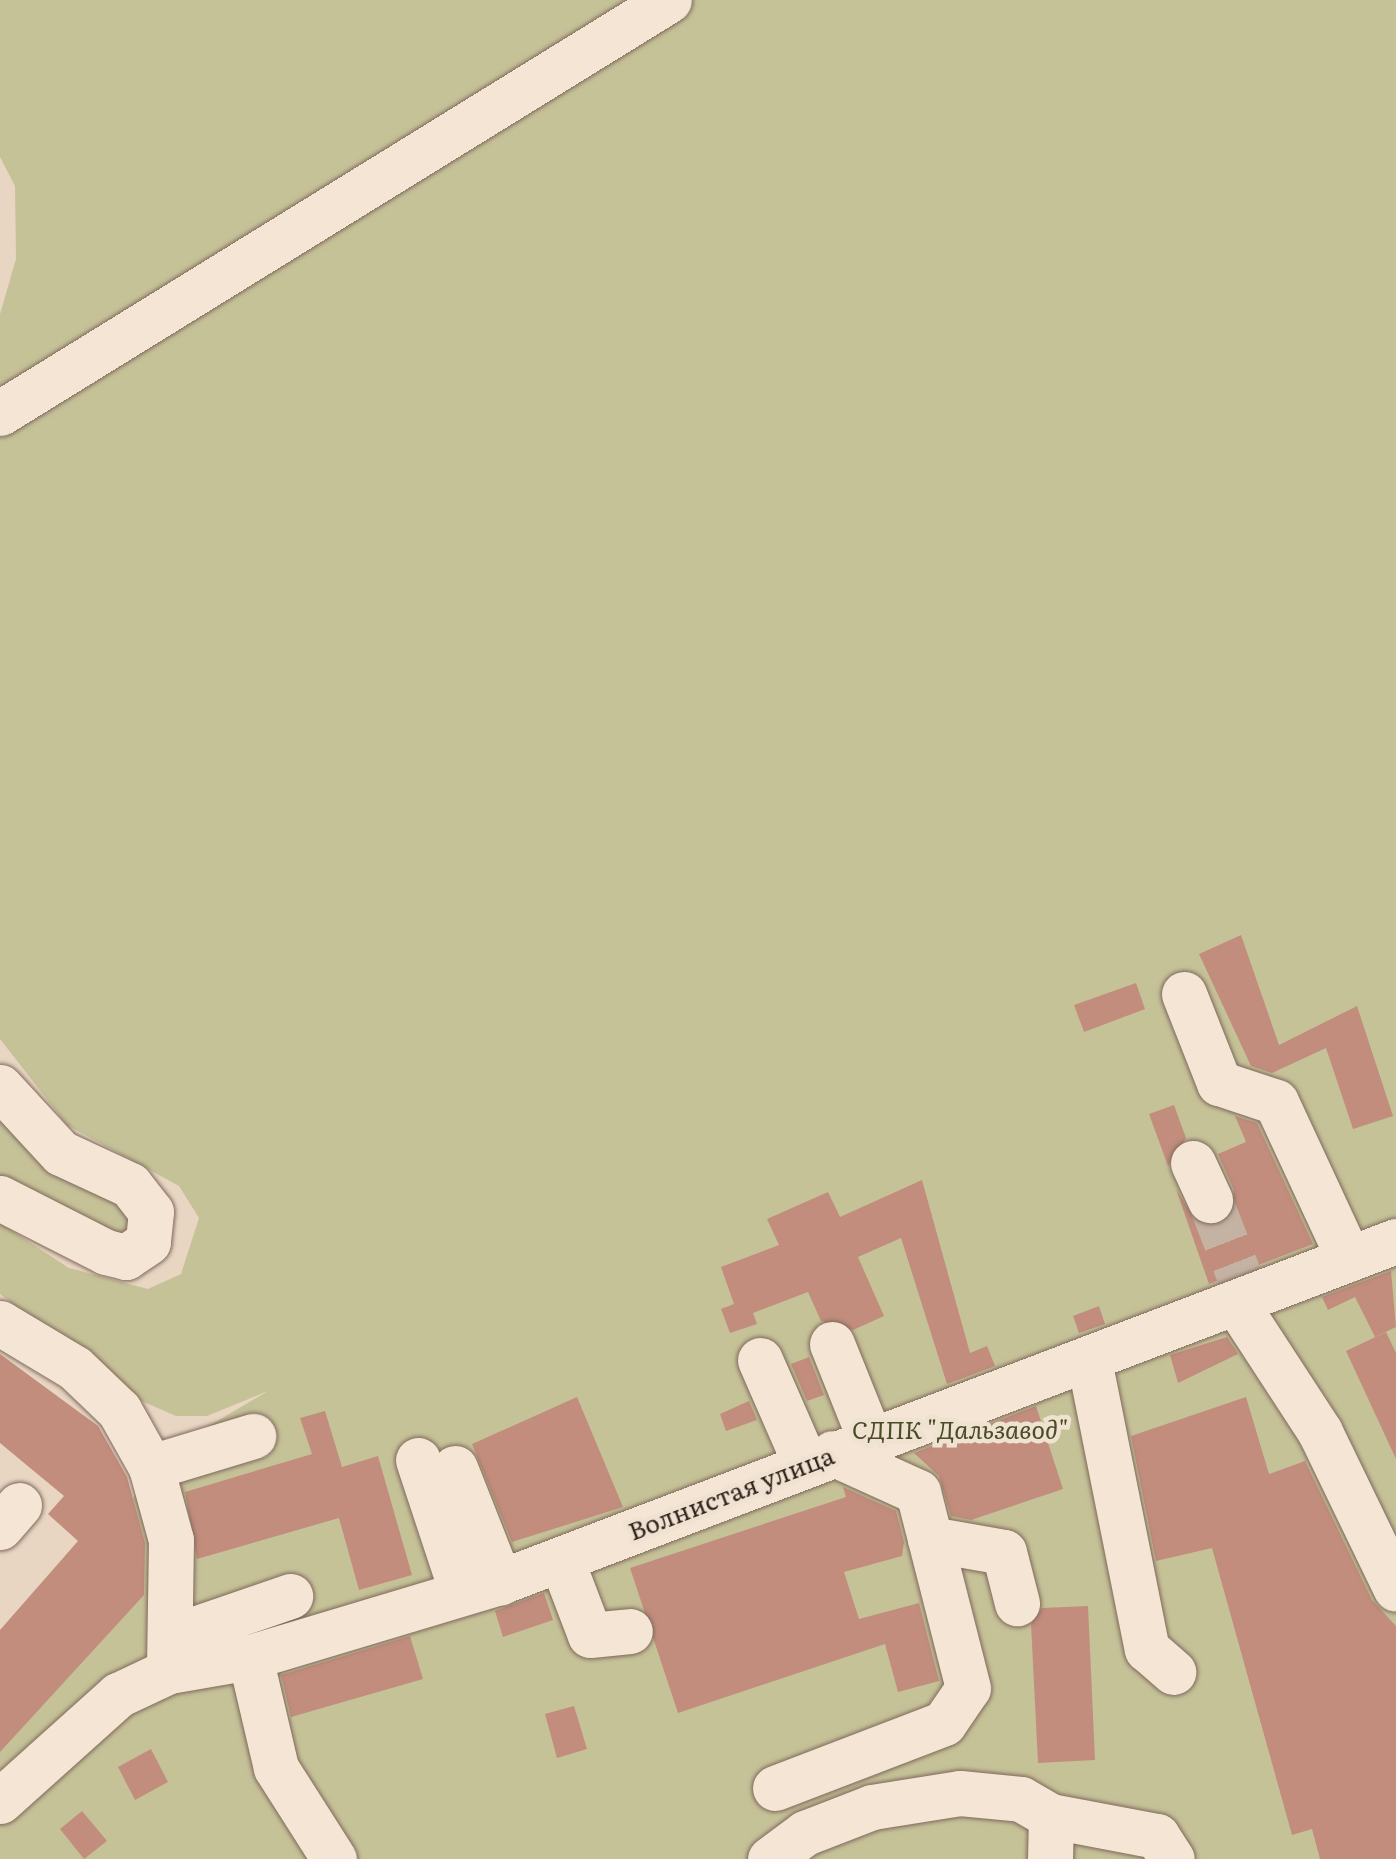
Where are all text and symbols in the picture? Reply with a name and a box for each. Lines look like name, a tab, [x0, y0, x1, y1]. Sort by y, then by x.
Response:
park label: СДПК "Дальзавод"	[852, 1414, 1068, 1444]
street label: Волнистая улица	[624, 1440, 838, 1546]

